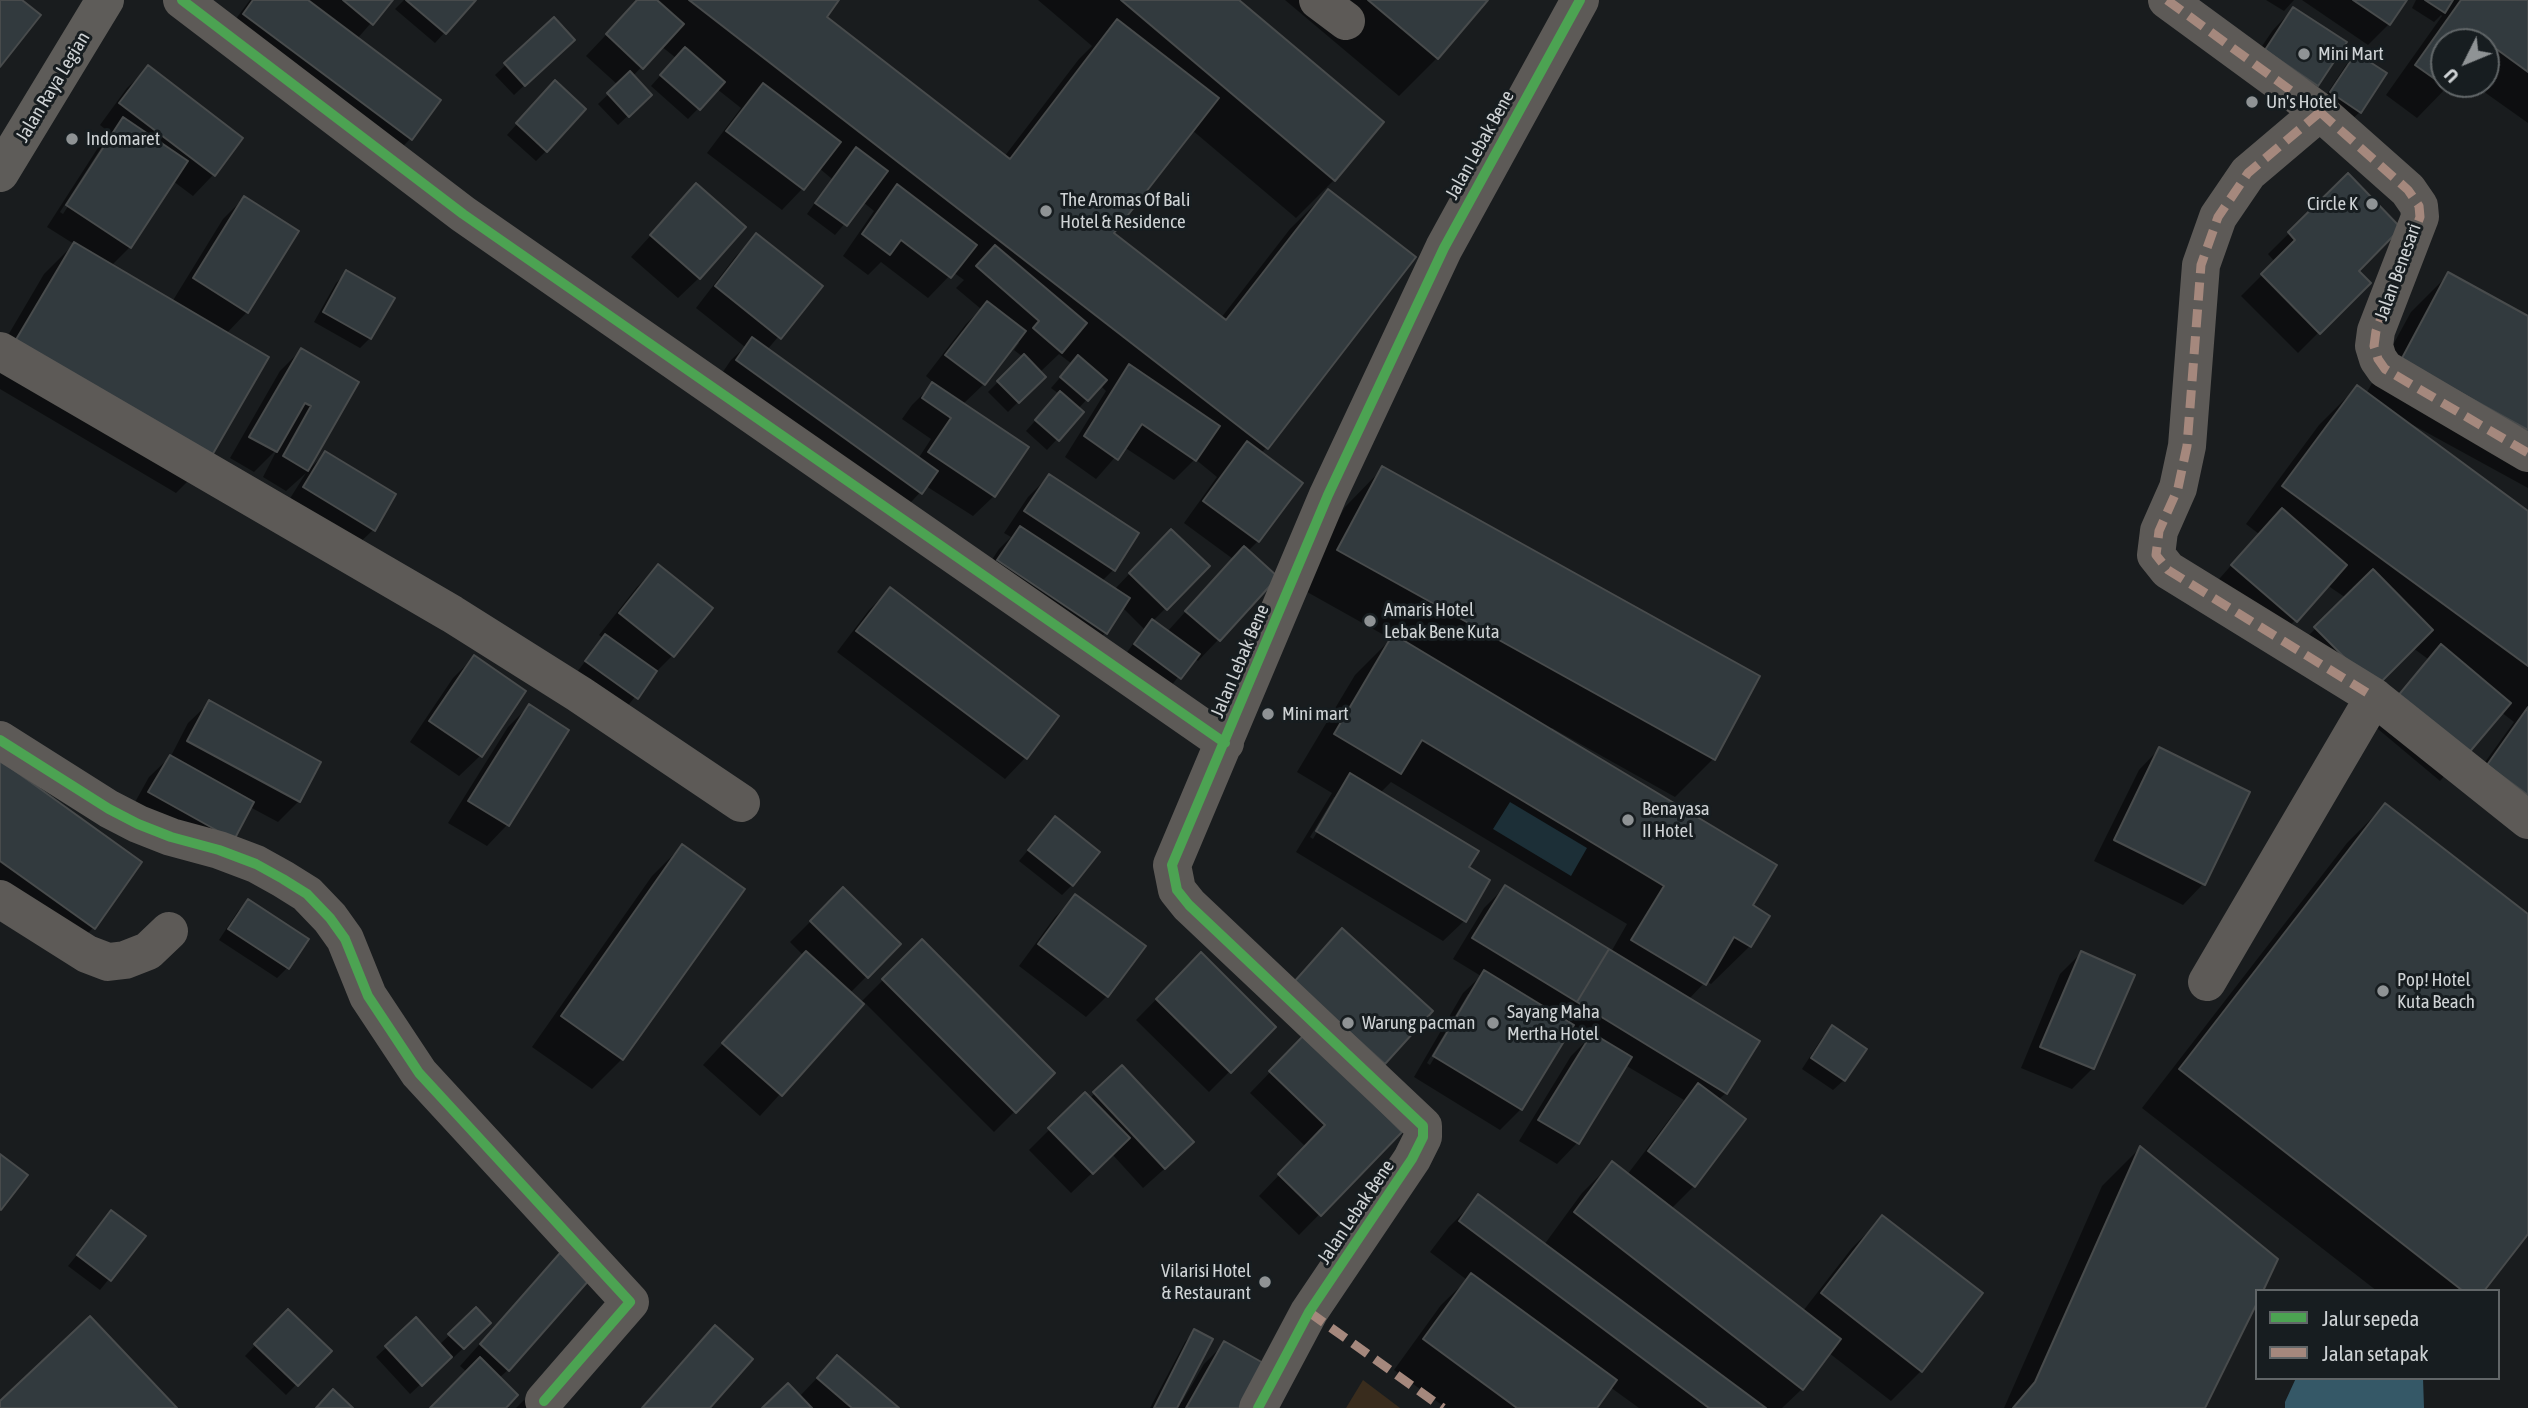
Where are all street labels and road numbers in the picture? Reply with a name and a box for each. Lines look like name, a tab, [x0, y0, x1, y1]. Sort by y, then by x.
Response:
street label: Jalan Raya Legian	[11, 28, 95, 146]
street label: Jalan Lebak Bene	[1441, 87, 1519, 203]
street label: Jalan Benesari	[2370, 220, 2426, 324]
street label: Jalan Lebak Bene	[1206, 601, 1274, 721]
street label: Jalan Lebak Bene	[1313, 1156, 1399, 1268]

